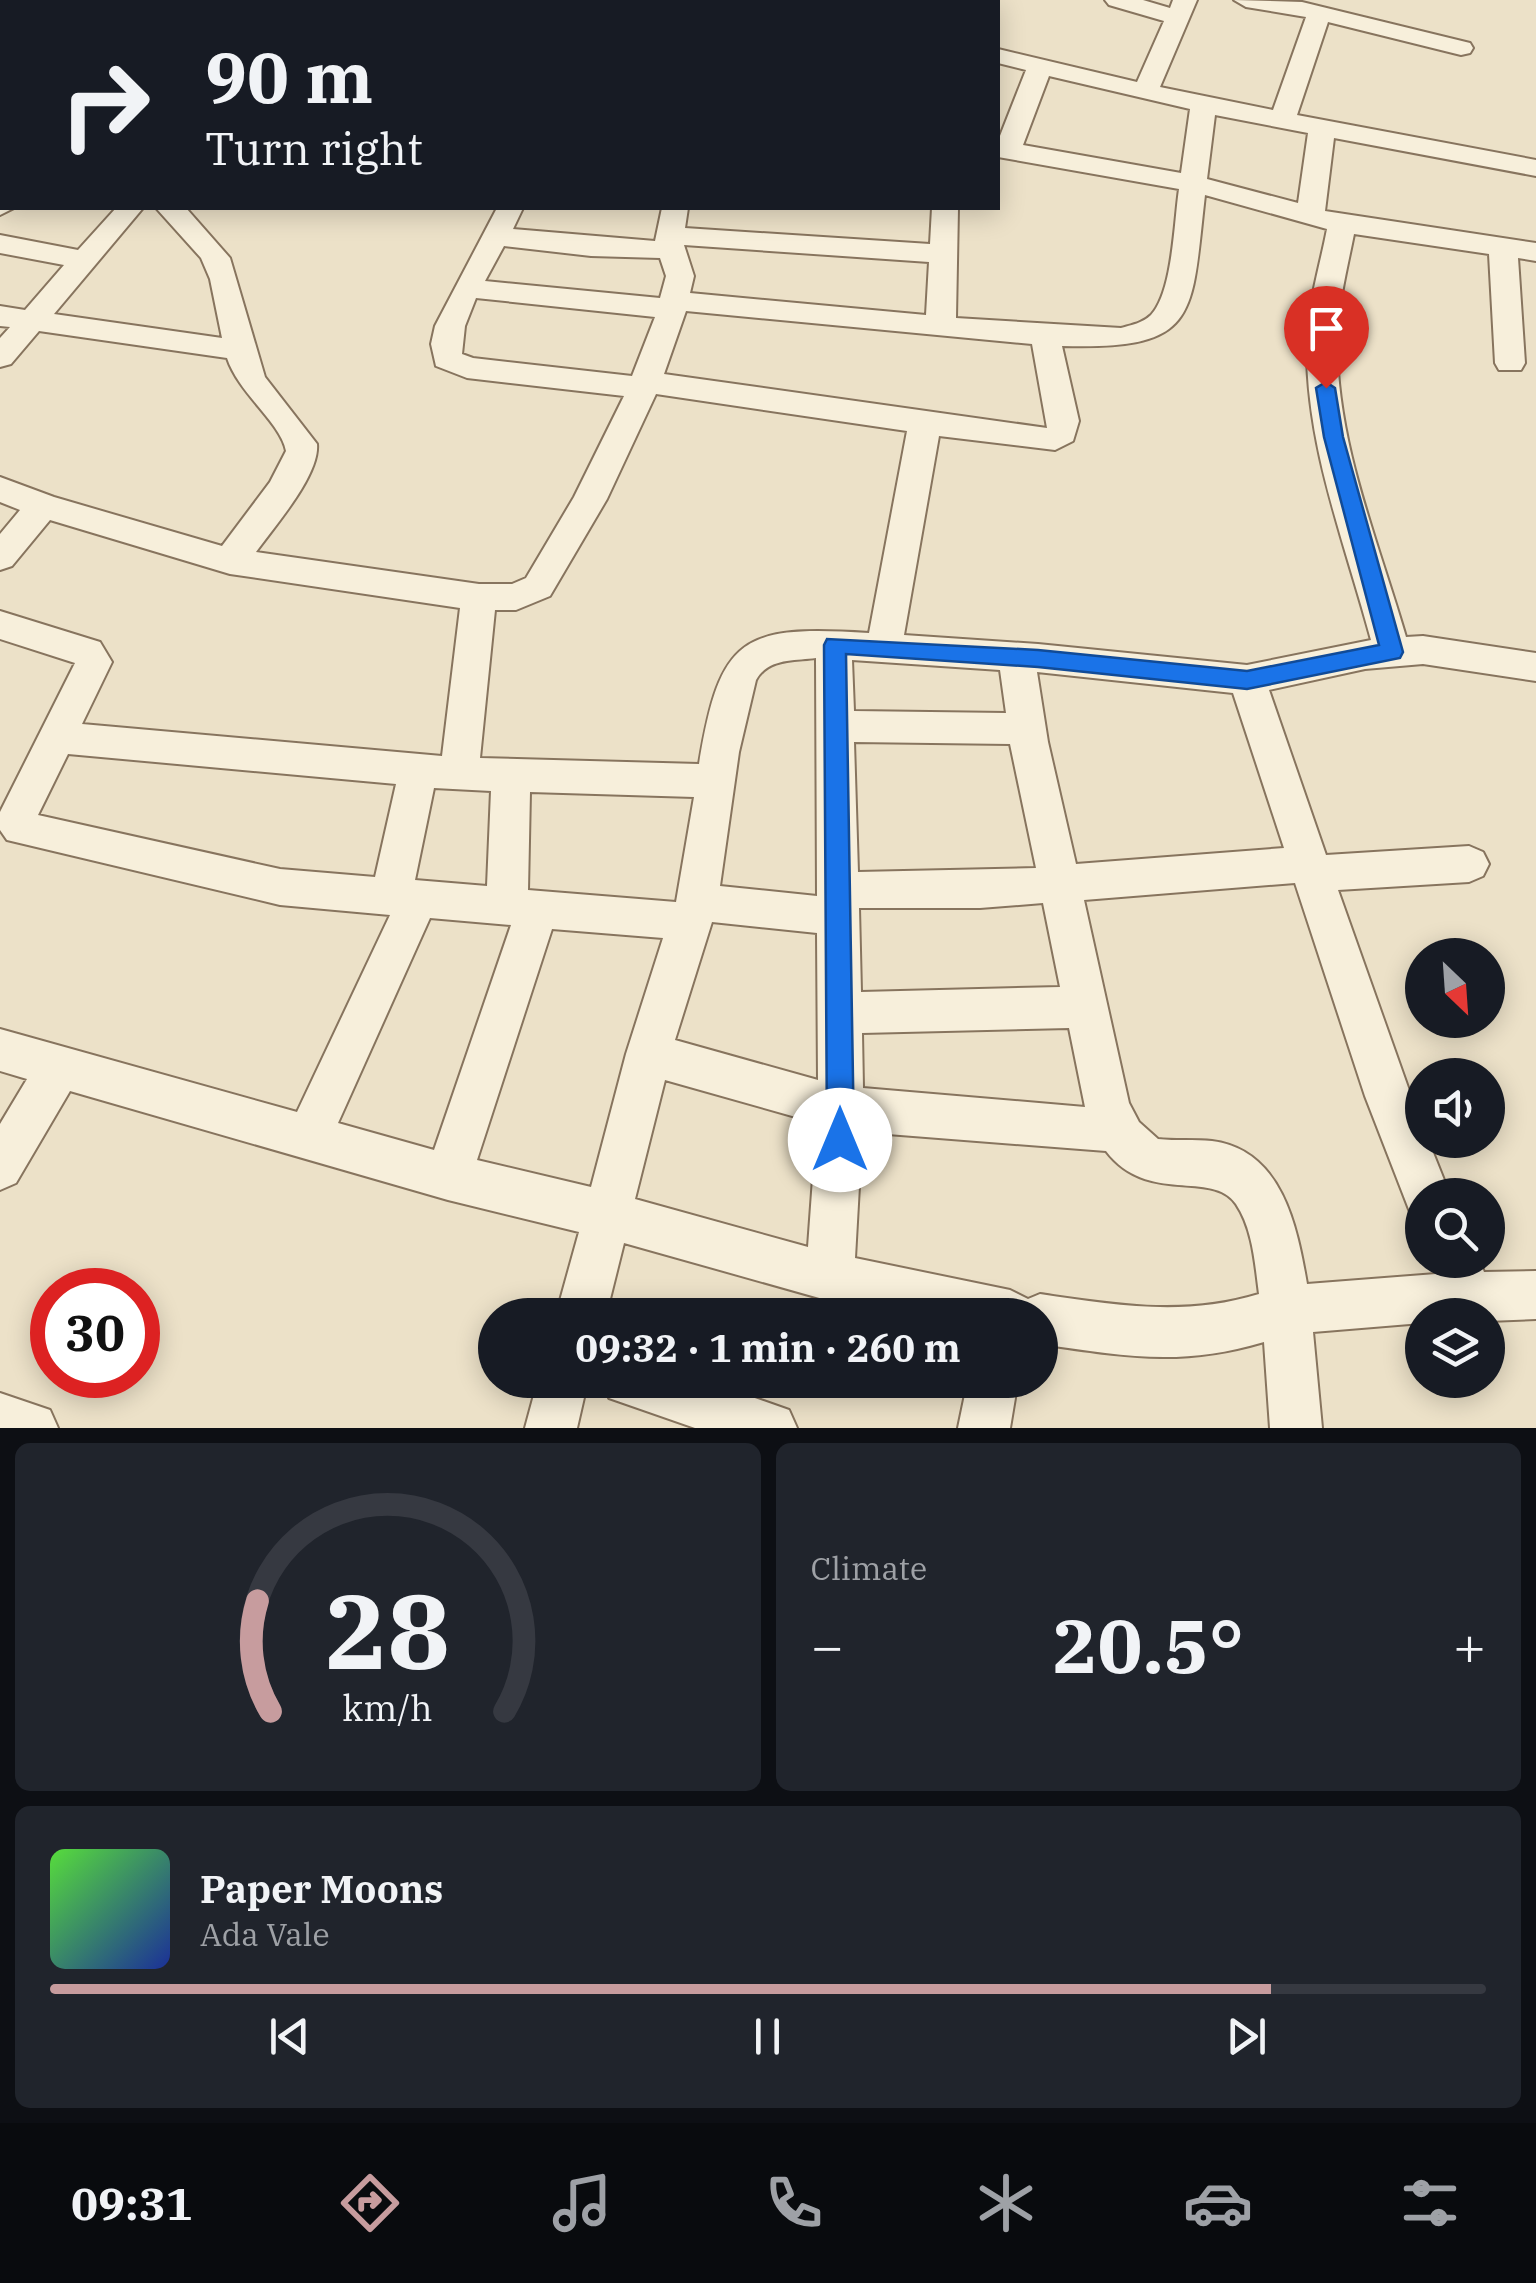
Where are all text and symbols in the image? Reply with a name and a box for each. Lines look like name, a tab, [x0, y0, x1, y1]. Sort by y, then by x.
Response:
text: 90 m	[205, 31, 373, 122]
icon: right	[40, 40, 170, 170]
text: Turn right	[205, 119, 423, 177]
pin	[1284, 286, 1369, 389]
icon: arrive	[1299, 301, 1354, 356]
north arrow	[1405, 938, 1505, 1038]
map controls	[1405, 938, 1505, 1398]
button: sound	[1405, 1058, 1505, 1158]
position arrow	[788, 1088, 892, 1192]
button: search	[1405, 1178, 1505, 1278]
speed limit sign: 30	[30, 1268, 160, 1398]
button: layers	[1405, 1298, 1505, 1398]
text: 09:32 · 1 min · 260 m	[575, 1323, 961, 1372]
text: Climate	[811, 1547, 927, 1589]
text: 28	[325, 1562, 450, 1698]
text: 20.5°	[1053, 1596, 1244, 1694]
text: −	[811, 1610, 844, 1681]
text: +	[1453, 1610, 1486, 1681]
text: km/h	[343, 1684, 433, 1731]
text: Paper Moons	[200, 1864, 443, 1913]
text: Ada Vale	[200, 1913, 330, 1955]
icon: previous	[262, 2009, 317, 2064]
icon: pause	[740, 2009, 795, 2064]
icon: next	[1219, 2009, 1274, 2064]
icon: directions	[335, 2168, 405, 2238]
icon: music	[547, 2168, 617, 2238]
icon: phone	[759, 2168, 829, 2238]
icon: climate	[971, 2168, 1041, 2238]
icon: car	[1183, 2168, 1253, 2238]
icon: filters	[1395, 2168, 1465, 2238]
text: 09:31	[71, 2174, 193, 2232]

